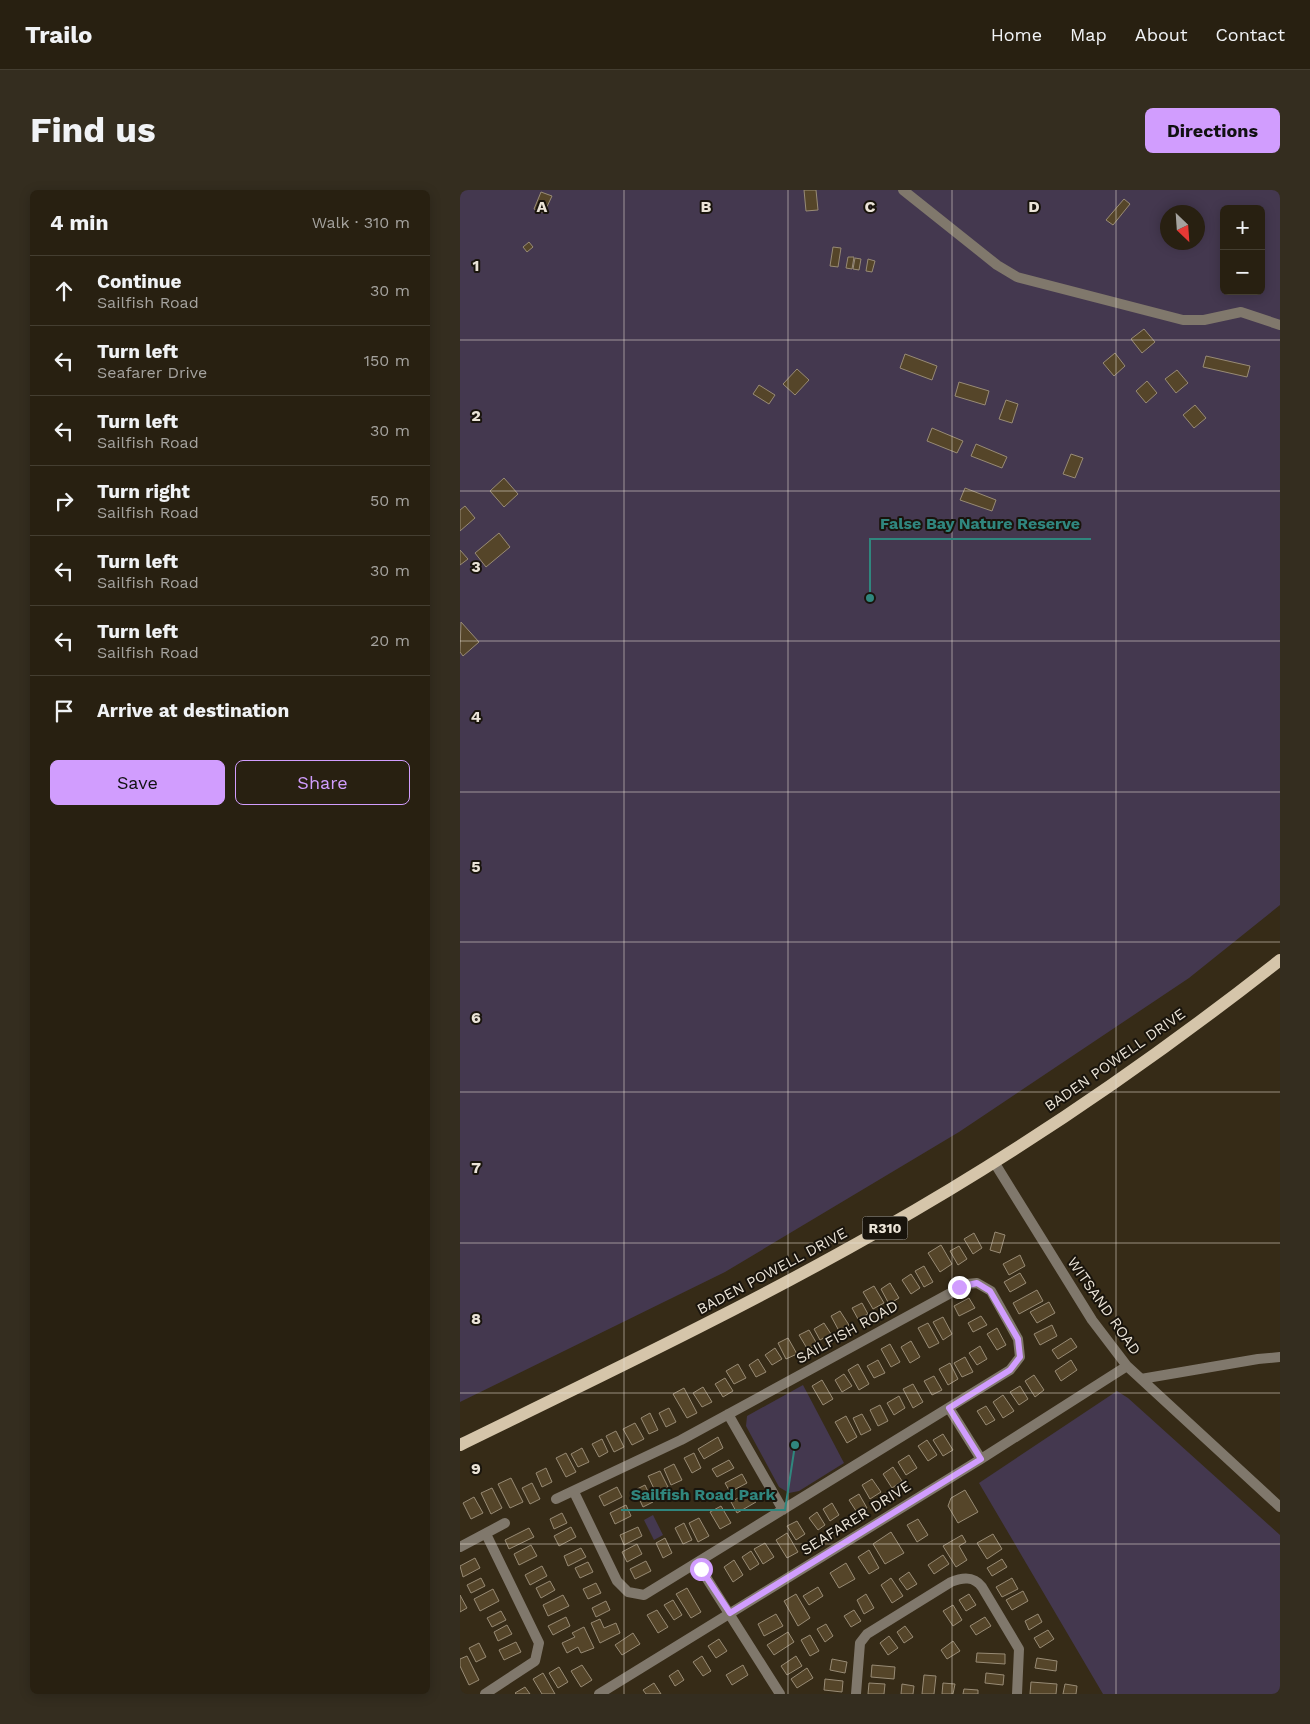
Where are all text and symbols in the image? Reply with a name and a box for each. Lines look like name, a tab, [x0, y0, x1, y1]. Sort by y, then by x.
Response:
text: Trailo	[25, 21, 92, 49]
text: Home	[991, 24, 1042, 45]
text: Map	[1070, 24, 1107, 45]
text: About	[1135, 24, 1187, 45]
text: Contact	[1215, 24, 1285, 45]
button: Directions	[1145, 108, 1280, 153]
text: Find us	[30, 109, 156, 151]
text: A	[537, 197, 548, 216]
text: B	[701, 197, 712, 216]
text: C	[865, 197, 876, 216]
text: D	[1028, 197, 1040, 216]
north arrow	[1160, 205, 1205, 250]
map controls	[1220, 205, 1265, 295]
button: +	[1220, 205, 1265, 250]
text: 4 min	[50, 210, 108, 235]
text: Walk · 310 m	[312, 213, 410, 232]
button: −	[1220, 250, 1265, 295]
text: 1	[473, 256, 479, 275]
text: Continue	[97, 270, 181, 293]
icon: ahead	[50, 277, 78, 305]
text: 30 m	[370, 281, 410, 300]
text: Sailfish Road	[97, 293, 199, 312]
text: Turn left	[97, 340, 178, 363]
icon: left	[50, 347, 78, 375]
text: 150 m	[364, 351, 410, 370]
text: Seafarer Drive	[97, 363, 207, 382]
text: 2	[471, 406, 481, 425]
text: Turn left	[97, 410, 178, 433]
icon: left	[50, 417, 78, 445]
text: 30 m	[370, 421, 410, 440]
text: Sailfish Road	[97, 433, 199, 452]
text: Turn right	[97, 480, 190, 503]
icon: right	[50, 487, 78, 515]
text: 50 m	[370, 491, 410, 510]
text: Sailfish Road	[97, 503, 199, 522]
callout: False Bay Nature Reserve	[870, 508, 1091, 539]
text: False Bay Nature Reserve	[880, 514, 1080, 533]
text: Turn left	[97, 550, 178, 573]
icon: left	[50, 557, 78, 585]
text: 3	[471, 557, 481, 576]
text: 30 m	[370, 561, 410, 580]
text: Sailfish Road	[97, 573, 199, 592]
text: Turn left	[97, 620, 178, 643]
icon: left	[50, 627, 78, 655]
text: 20 m	[370, 631, 410, 650]
text: Sailfish Road	[97, 643, 199, 662]
icon: arrive	[50, 697, 78, 725]
text: Arrive at destination	[97, 699, 289, 722]
text: 4	[471, 707, 481, 726]
button: Save	[50, 760, 225, 805]
button: Share	[235, 760, 410, 805]
text: 5	[471, 857, 481, 876]
street label: BADEN POWELL DRIVE	[1041, 1005, 1189, 1115]
text: 6	[471, 1008, 481, 1027]
text: 7	[471, 1158, 481, 1177]
road number: R310	[862, 1216, 908, 1240]
street label: BADEN POWELL DRIVE	[694, 1224, 850, 1318]
street label: WITSAND ROAD	[1064, 1254, 1144, 1358]
route end	[948, 1276, 971, 1299]
street label: SAILFISH ROAD	[793, 1297, 901, 1367]
text: 8	[471, 1309, 481, 1328]
text: 9	[471, 1459, 481, 1478]
street label: SEAFARER DRIVE	[798, 1477, 914, 1559]
callout: Sailfish Road Park	[621, 1479, 785, 1510]
text: Sailfish Road Park	[631, 1485, 775, 1504]
route start	[690, 1558, 713, 1581]

